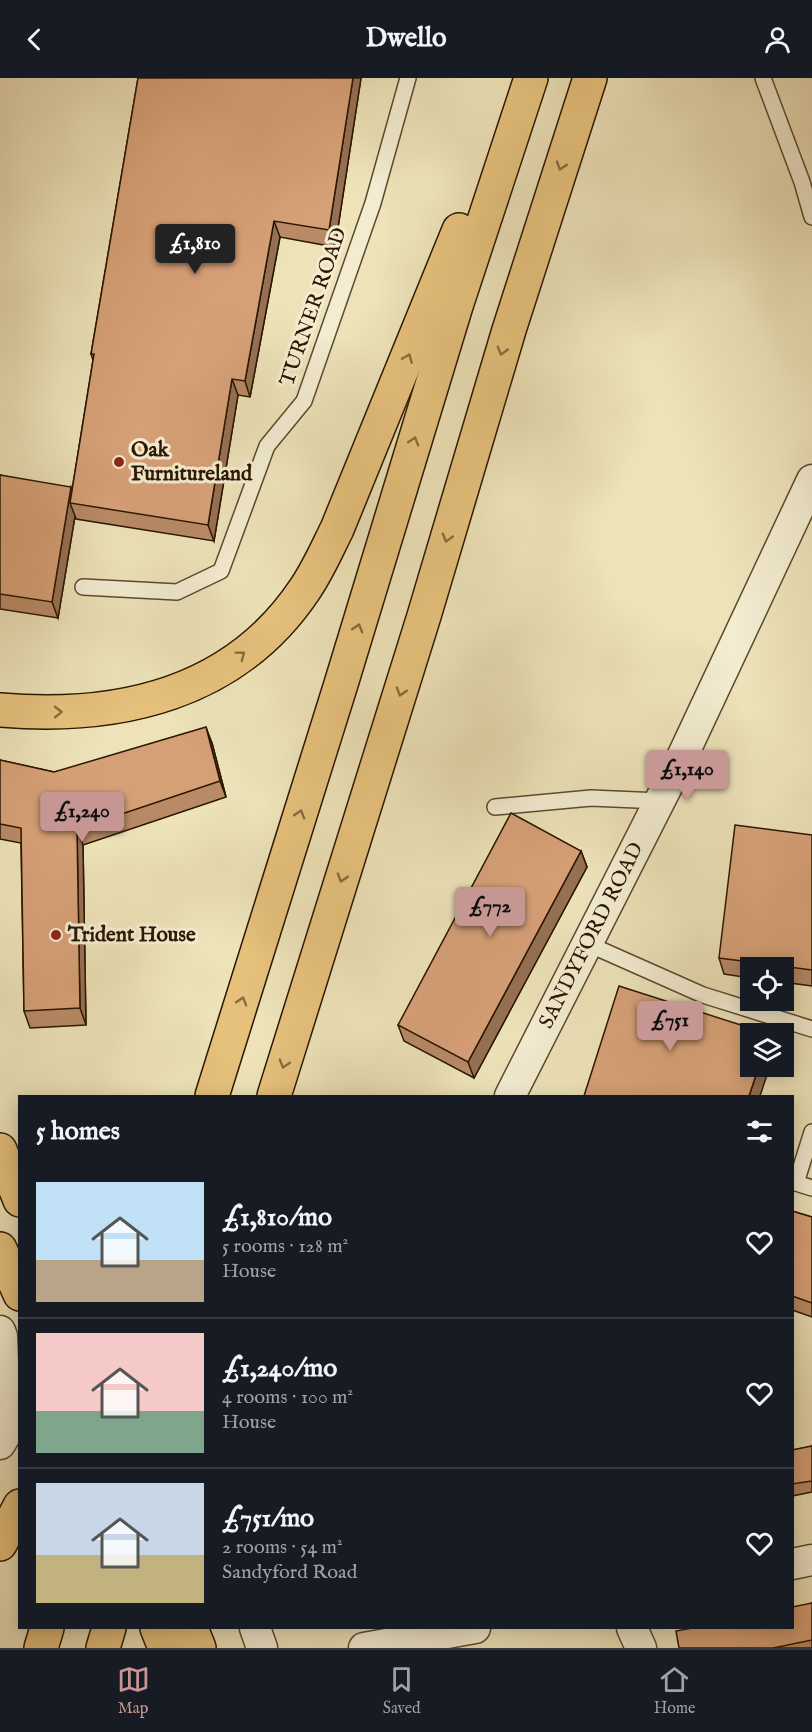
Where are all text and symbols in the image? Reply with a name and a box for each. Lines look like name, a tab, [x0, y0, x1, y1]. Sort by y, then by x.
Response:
text: Dwello	[366, 22, 446, 56]
icon: back	[18, 23, 51, 56]
icon: person	[761, 23, 794, 56]
one-way arrow	[556, 160, 569, 171]
pin: £1,810	[146, 224, 244, 275]
street label: TURNER ROAD	[274, 224, 354, 390]
text: £1,810	[169, 231, 221, 256]
one-way arrow	[497, 345, 509, 356]
one-way arrow	[401, 353, 413, 364]
one-way arrow	[407, 436, 419, 447]
place label: Oak Furnitureland	[131, 437, 253, 488]
marker: Oak Furnitureland	[112, 455, 126, 469]
one-way arrow	[442, 533, 454, 543]
one-way arrow	[351, 623, 363, 634]
one-way arrow	[235, 652, 246, 663]
one-way arrow	[395, 686, 408, 697]
one-way arrow	[54, 706, 63, 718]
pin: £1,140	[638, 750, 736, 801]
text: £1,140	[660, 757, 714, 782]
pin: £1,240	[33, 792, 131, 843]
text: £1,240	[54, 799, 110, 824]
one-way arrow	[293, 809, 305, 820]
street label: SANDYFORD ROAD	[533, 838, 650, 1033]
one-way arrow	[337, 872, 349, 883]
pin: £772	[454, 887, 526, 938]
text: £772	[469, 894, 511, 919]
place label: Trident House	[67, 922, 196, 949]
marker: Trident House	[49, 928, 63, 942]
map controls	[740, 957, 794, 1077]
button: locate	[740, 957, 794, 1011]
one-way arrow	[234, 996, 247, 1007]
pin: £751	[634, 1001, 706, 1052]
text: £751	[651, 1008, 689, 1033]
button: layers	[740, 1023, 794, 1077]
one-way arrow	[279, 1058, 291, 1069]
text: 5 homes	[36, 1115, 120, 1148]
icon: filters	[743, 1115, 776, 1148]
text: £1,810/mo	[222, 1201, 332, 1234]
icon: home	[84, 1206, 156, 1278]
icon: heart	[743, 1226, 776, 1259]
text: 5 rooms · 128 m²	[222, 1234, 348, 1259]
text: House	[222, 1259, 276, 1284]
text: £1,240/mo	[222, 1352, 337, 1385]
icon: home	[84, 1357, 156, 1429]
icon: heart	[743, 1377, 776, 1410]
text: 4 rooms · 100 m²	[222, 1385, 353, 1410]
text: House	[222, 1410, 276, 1435]
text: £751/mo	[222, 1502, 314, 1535]
icon: home	[84, 1507, 156, 1579]
icon: heart	[743, 1527, 776, 1560]
text: 2 rooms · 54 m²	[222, 1535, 343, 1560]
text: Sandyford Road	[222, 1560, 357, 1585]
tab: Map	[117, 1663, 150, 1719]
tab: Saved	[383, 1663, 421, 1719]
tab: Home	[654, 1663, 695, 1719]

